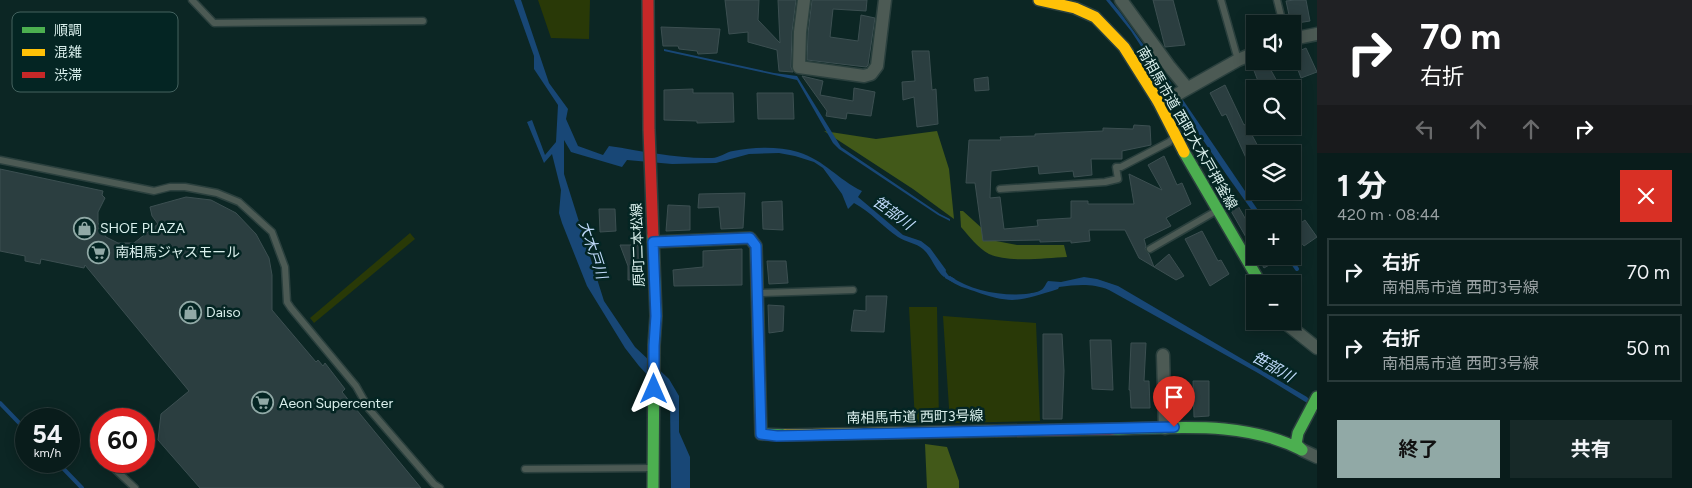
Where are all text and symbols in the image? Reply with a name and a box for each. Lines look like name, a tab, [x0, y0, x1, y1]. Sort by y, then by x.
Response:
legend	[12, 12, 178, 92]
map controls	[1246, 15, 1301, 330]
button: sound	[1246, 15, 1301, 70]
text: 70 m	[1420, 16, 1501, 58]
icon: right	[1337, 20, 1402, 85]
text: 順調	[54, 22, 82, 39]
street label: 南相馬市道 西町大木戸押釜線	[1133, 43, 1241, 213]
text: 混雑	[54, 44, 82, 61]
text: 右折	[1420, 63, 1464, 90]
text: 渋滞	[54, 67, 82, 84]
button: search	[1246, 80, 1301, 135]
icon: left	[1411, 115, 1439, 143]
icon: ahead	[1464, 115, 1492, 143]
icon: ahead	[1517, 115, 1545, 143]
icon: right	[1570, 115, 1598, 143]
button: layers	[1246, 145, 1301, 200]
text: 1 分	[1337, 167, 1387, 204]
button: close	[1620, 170, 1672, 222]
water label: 笹部川	[870, 192, 918, 235]
street label: 原町二本松線	[628, 203, 648, 287]
text: 420 m · 08:44	[1337, 205, 1440, 224]
button: +	[1246, 210, 1301, 265]
shop icon: SHOE PLAZA	[72, 216, 96, 240]
water label: 大木戸川	[575, 219, 611, 283]
place label: SHOE PLAZA	[100, 220, 186, 237]
supermarket icon: 南相馬ジャスモール	[87, 240, 111, 264]
place label: 南相馬ジャスモール	[115, 244, 240, 261]
text: 右折	[1382, 251, 1420, 274]
icon: right	[1339, 258, 1367, 286]
text: 70 m	[1627, 261, 1670, 284]
button: −	[1246, 275, 1301, 330]
text: 南相馬市道 西町3号線	[1382, 278, 1539, 297]
shop icon: Daiso	[178, 300, 202, 324]
place label: Daiso	[206, 304, 241, 321]
text: 右折	[1382, 327, 1420, 350]
icon: right	[1339, 334, 1367, 362]
text: 50 m	[1626, 337, 1670, 360]
water label: 笹部川	[1249, 348, 1299, 387]
text: 南相馬市道 西町3号線	[1382, 354, 1539, 373]
position arrow	[627, 362, 679, 414]
pin	[1153, 376, 1195, 427]
icon: arrive	[1160, 383, 1188, 411]
supermarket icon: Aeon Supercenter	[251, 391, 275, 415]
place label: Aeon Supercenter	[279, 395, 393, 412]
street label: 南相馬市道 西町3号線	[846, 407, 984, 427]
speed limit sign: 60	[90, 408, 155, 473]
text: 54	[32, 419, 63, 449]
button: 終了	[1337, 420, 1500, 478]
button: 共有	[1510, 420, 1672, 478]
text: km/h	[34, 446, 61, 460]

